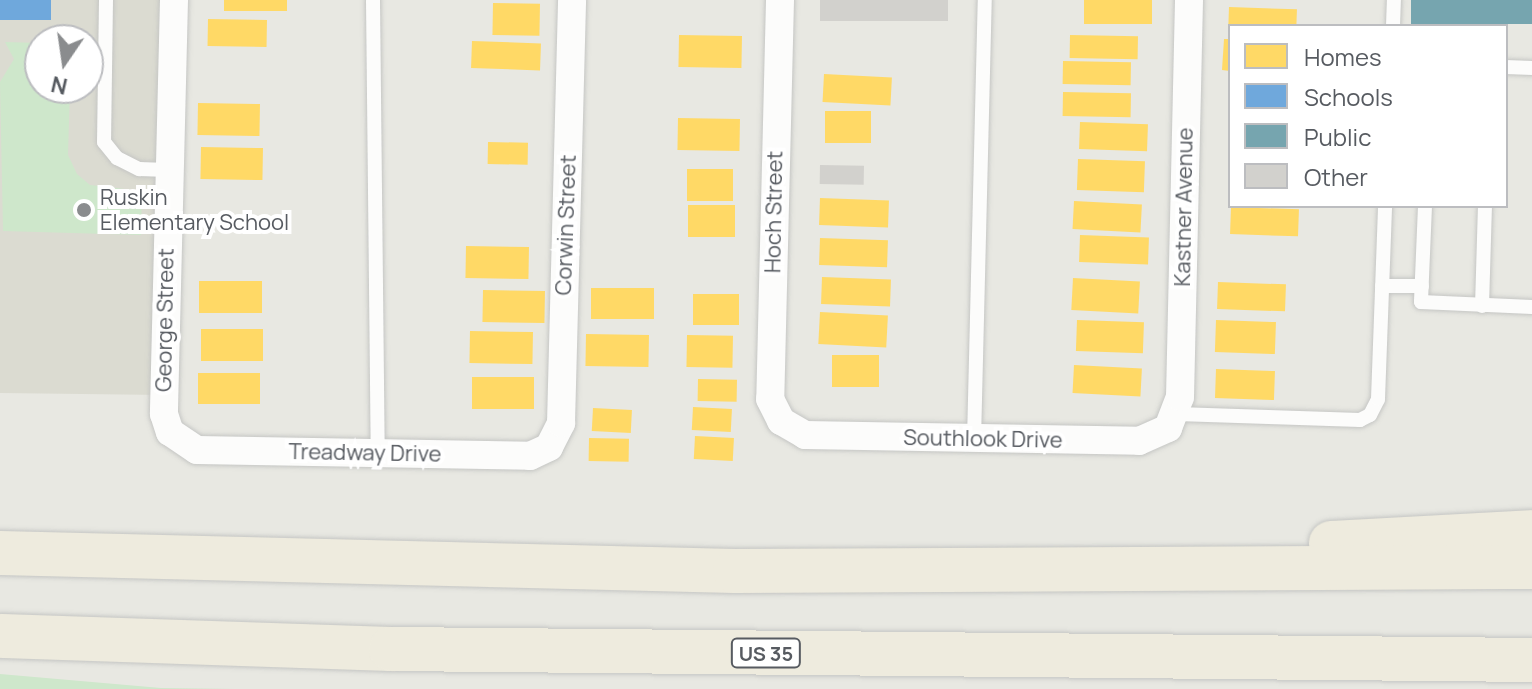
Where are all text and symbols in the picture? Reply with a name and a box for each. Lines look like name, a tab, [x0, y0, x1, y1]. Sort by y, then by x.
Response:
north arrow	[24, 24, 104, 104]
legend	[1228, 24, 1508, 208]
text: Homes	[1304, 40, 1382, 73]
text: N	[48, 69, 70, 102]
text: Schools	[1304, 80, 1393, 113]
text: Public	[1304, 120, 1371, 153]
street label: Kastner Avenue	[1169, 127, 1199, 287]
street label: Hoch Street	[760, 151, 788, 273]
street label: Corwin Street	[550, 154, 582, 296]
text: Other	[1304, 160, 1368, 193]
place label: Ruskin Elementary School	[100, 184, 289, 236]
marker: Ruskin Elementary School	[75, 201, 93, 219]
street label: George Street	[151, 248, 179, 392]
street label: Southlook Drive	[903, 424, 1063, 454]
street label: Treadway Drive	[288, 438, 442, 468]
road number: US 35	[730, 637, 802, 669]

